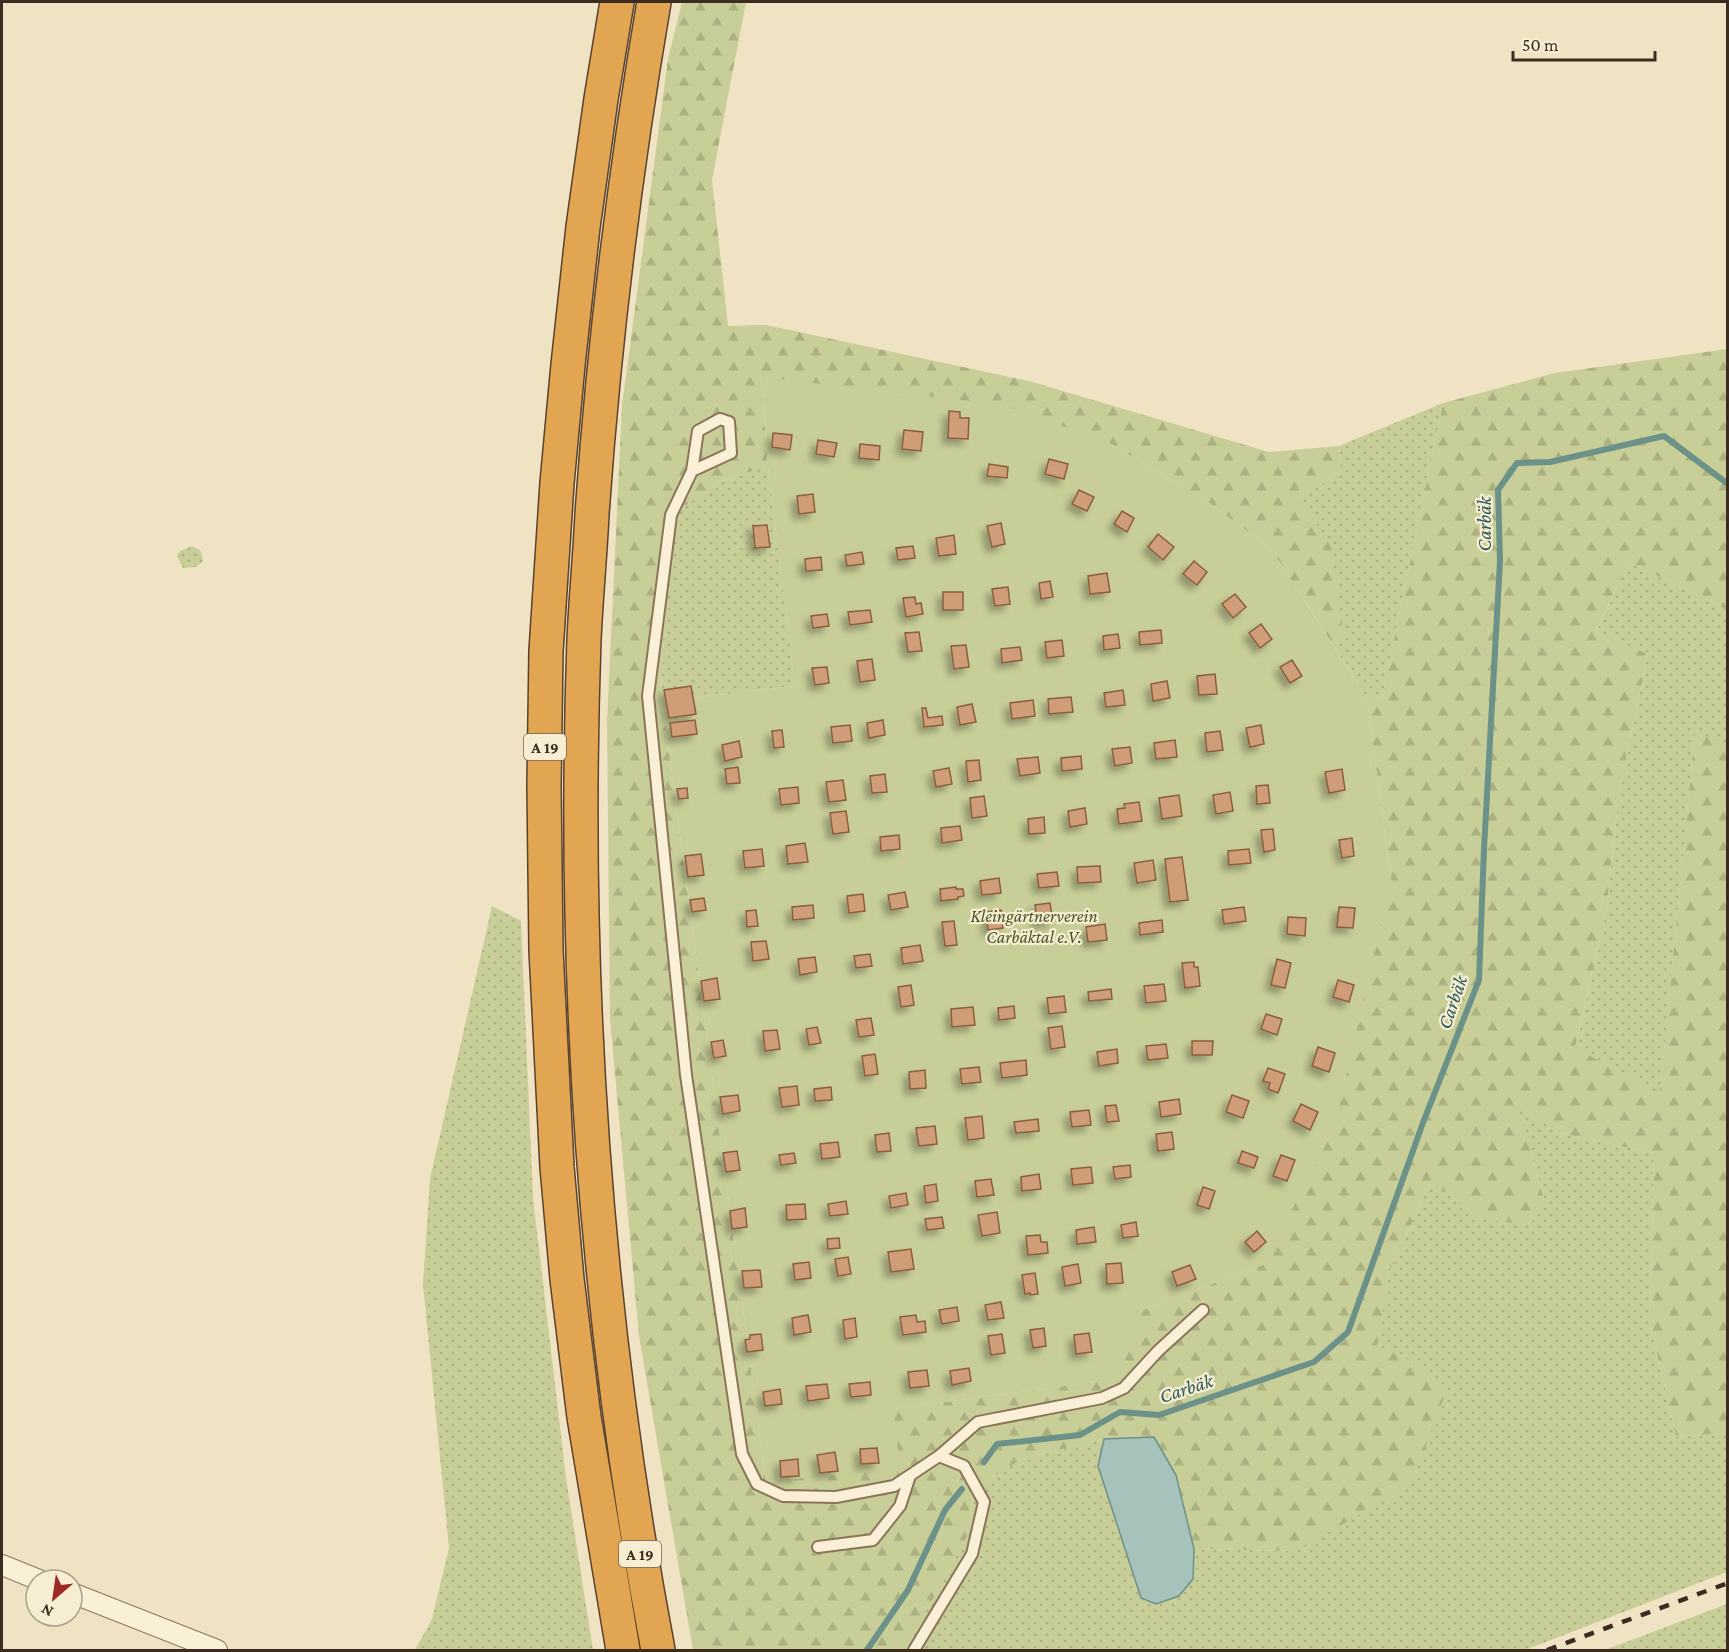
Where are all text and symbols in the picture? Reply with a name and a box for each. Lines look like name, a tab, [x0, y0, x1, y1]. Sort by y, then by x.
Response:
scale bar	[1513, 24, 1656, 62]
text: 50 m	[1522, 35, 1559, 55]
water label: Carbäk	[1473, 495, 1495, 551]
road number: A 19	[524, 734, 566, 760]
park label: Kleingärtnerverein Carbäktal e.V.	[970, 906, 1098, 947]
water label: Carbäk	[1433, 971, 1472, 1032]
water label: Carbäk	[1156, 1369, 1217, 1407]
road number: A 19	[619, 1541, 661, 1567]
north arrow	[24, 1568, 84, 1628]
text: N	[38, 1601, 56, 1621]

